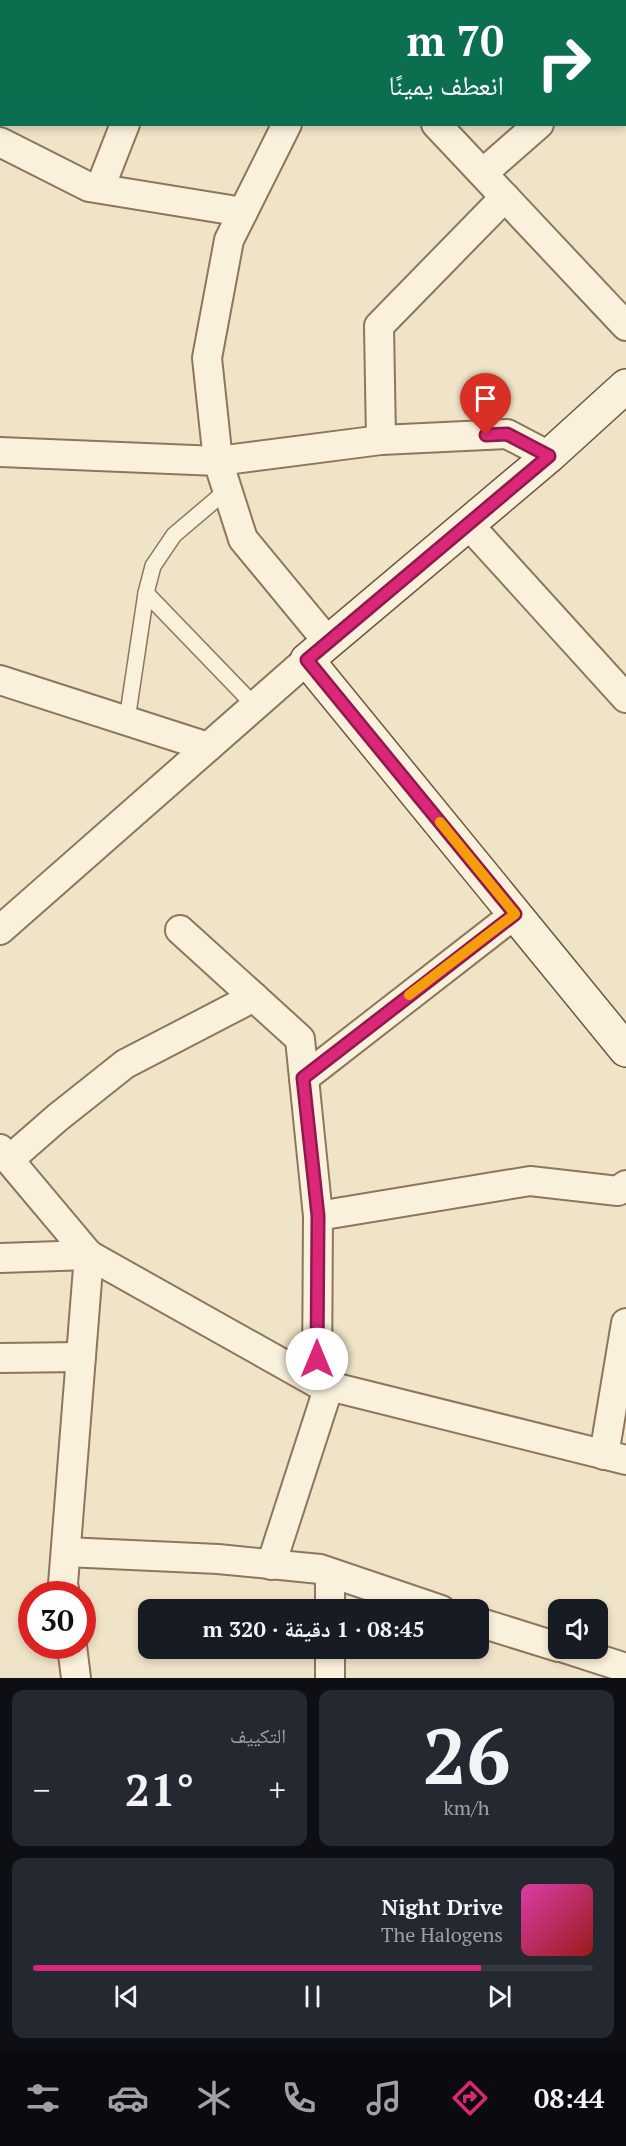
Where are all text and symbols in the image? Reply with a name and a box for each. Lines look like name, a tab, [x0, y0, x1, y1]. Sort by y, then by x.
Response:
text: 70 m	[406, 12, 504, 68]
icon: right	[525, 24, 603, 102]
text: انعطف يمينًا	[389, 67, 504, 103]
pin	[460, 373, 511, 435]
icon: arrive	[469, 382, 502, 415]
position arrow	[285, 1327, 349, 1391]
speed limit sign: 30	[18, 1581, 96, 1659]
map controls	[548, 1599, 608, 1659]
button: sound	[548, 1599, 608, 1659]
text: 08:45 · 1 دقيقة · 320 m	[202, 1614, 425, 1643]
text: 26	[422, 1703, 511, 1806]
text: التكييف	[230, 1722, 286, 1749]
text: 21°	[125, 1759, 194, 1819]
text: −	[33, 1768, 51, 1811]
text: +	[268, 1768, 286, 1811]
text: km/h	[443, 1794, 490, 1821]
text: Night Drive	[381, 1892, 503, 1921]
text: The Halogens	[381, 1921, 503, 1948]
icon: previous	[110, 1980, 143, 2013]
icon: pause	[296, 1980, 329, 2013]
icon: next	[483, 1980, 516, 2013]
icon: filters	[22, 2077, 64, 2119]
icon: car	[107, 2077, 149, 2119]
icon: climate	[193, 2077, 235, 2119]
icon: phone	[278, 2077, 320, 2119]
icon: music	[363, 2077, 405, 2119]
icon: directions	[449, 2077, 491, 2119]
text: 08:44	[534, 2080, 604, 2116]

